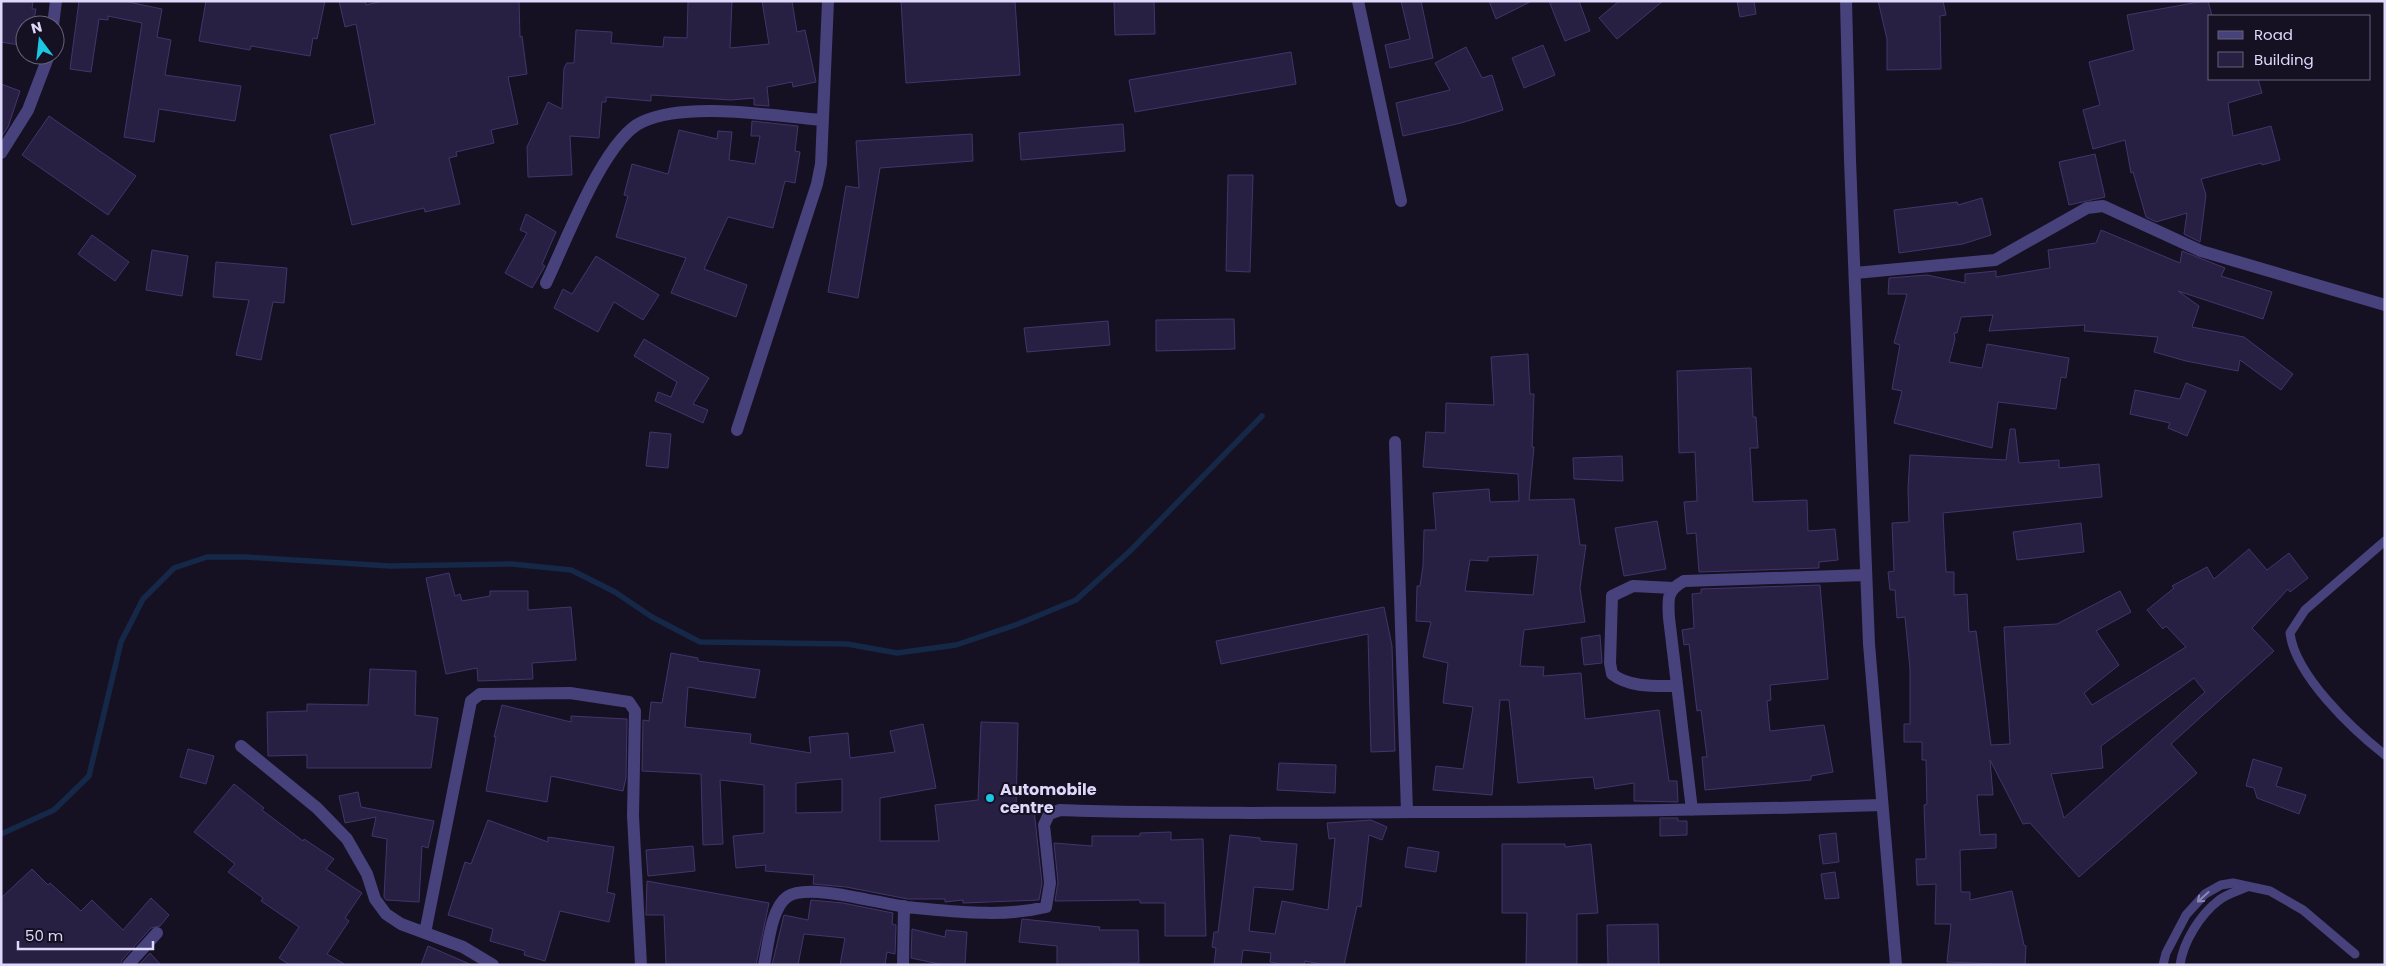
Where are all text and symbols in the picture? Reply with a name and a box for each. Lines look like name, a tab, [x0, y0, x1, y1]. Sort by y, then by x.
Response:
north arrow	[15, 15, 65, 65]
legend	[2208, 15, 2371, 80]
text: N	[29, 16, 44, 38]
text: Road	[2254, 24, 2293, 45]
text: Building	[2254, 49, 2314, 70]
place label: Automobile centre	[1000, 778, 1097, 819]
marker: Automobile centre	[984, 792, 996, 804]
one-way arrow	[2197, 891, 2210, 903]
scale bar	[18, 918, 152, 950]
text: 50 m	[25, 925, 63, 946]

